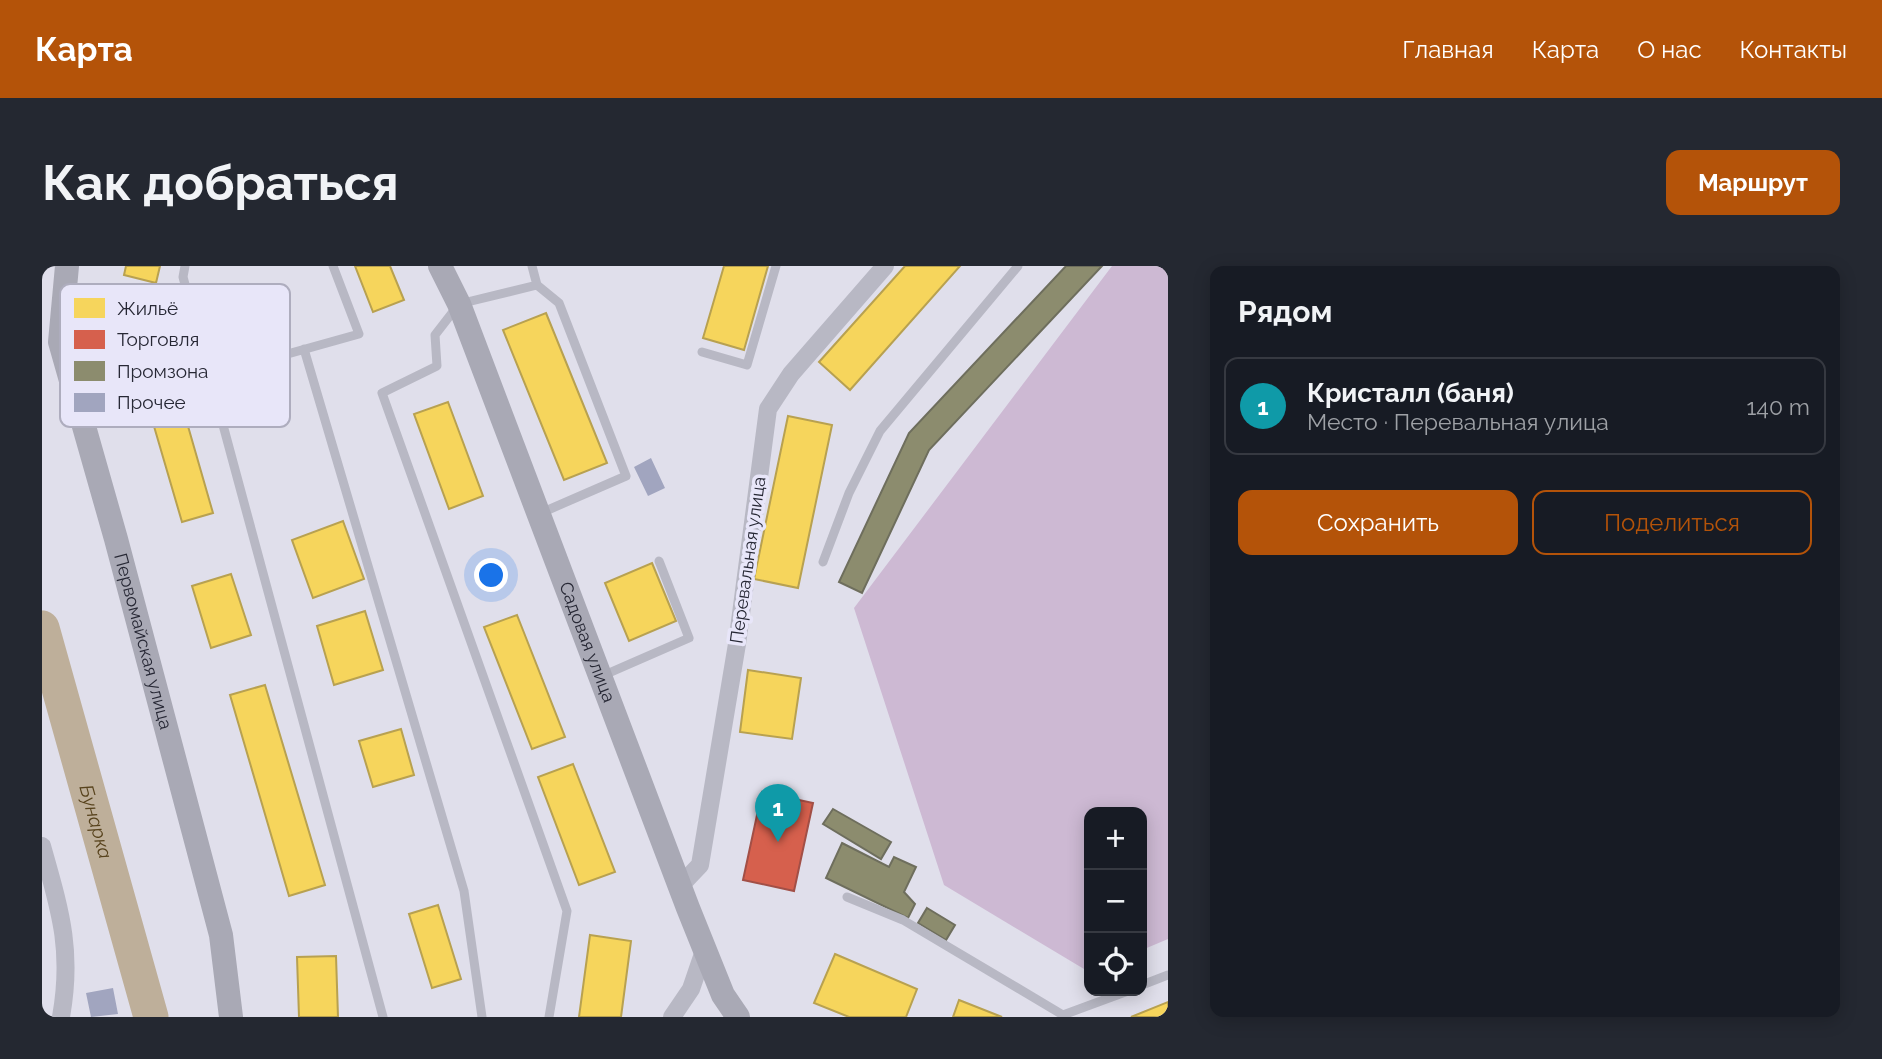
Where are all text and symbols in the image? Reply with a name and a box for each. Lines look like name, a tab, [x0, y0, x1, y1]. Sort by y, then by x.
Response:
text: Карта	[35, 30, 133, 69]
text: Главная	[1402, 35, 1494, 64]
text: Карта	[1532, 35, 1599, 64]
text: О нас	[1637, 35, 1702, 64]
text: Контакты	[1740, 35, 1847, 64]
button: Маршрут	[1666, 150, 1840, 215]
text: Как добраться	[42, 154, 399, 211]
legend	[60, 284, 290, 427]
text: Рядом	[1238, 294, 1332, 329]
text: Жильё	[117, 297, 178, 319]
text: Торговля	[117, 328, 199, 350]
text: Промзона	[117, 360, 208, 382]
text: Кристалл (баня)	[1307, 378, 1514, 408]
text: Прочее	[117, 391, 186, 413]
text: 1	[1257, 393, 1269, 420]
text: 140 m	[1747, 393, 1810, 420]
text: Место · Перевальная улица	[1307, 408, 1609, 435]
street label: Перевальная улица	[725, 475, 770, 645]
button: Сохранить	[1238, 490, 1518, 555]
button: Поделиться	[1532, 490, 1812, 555]
street label: Первомайская улица	[110, 551, 177, 732]
your location	[474, 558, 508, 592]
street label: Садовая улица	[555, 579, 620, 705]
water label: Бунарка	[75, 782, 117, 861]
pin: 1	[755, 784, 801, 842]
map controls	[1084, 807, 1147, 996]
button: +	[1084, 807, 1147, 870]
button: −	[1084, 870, 1147, 933]
button: locate	[1084, 933, 1147, 996]

